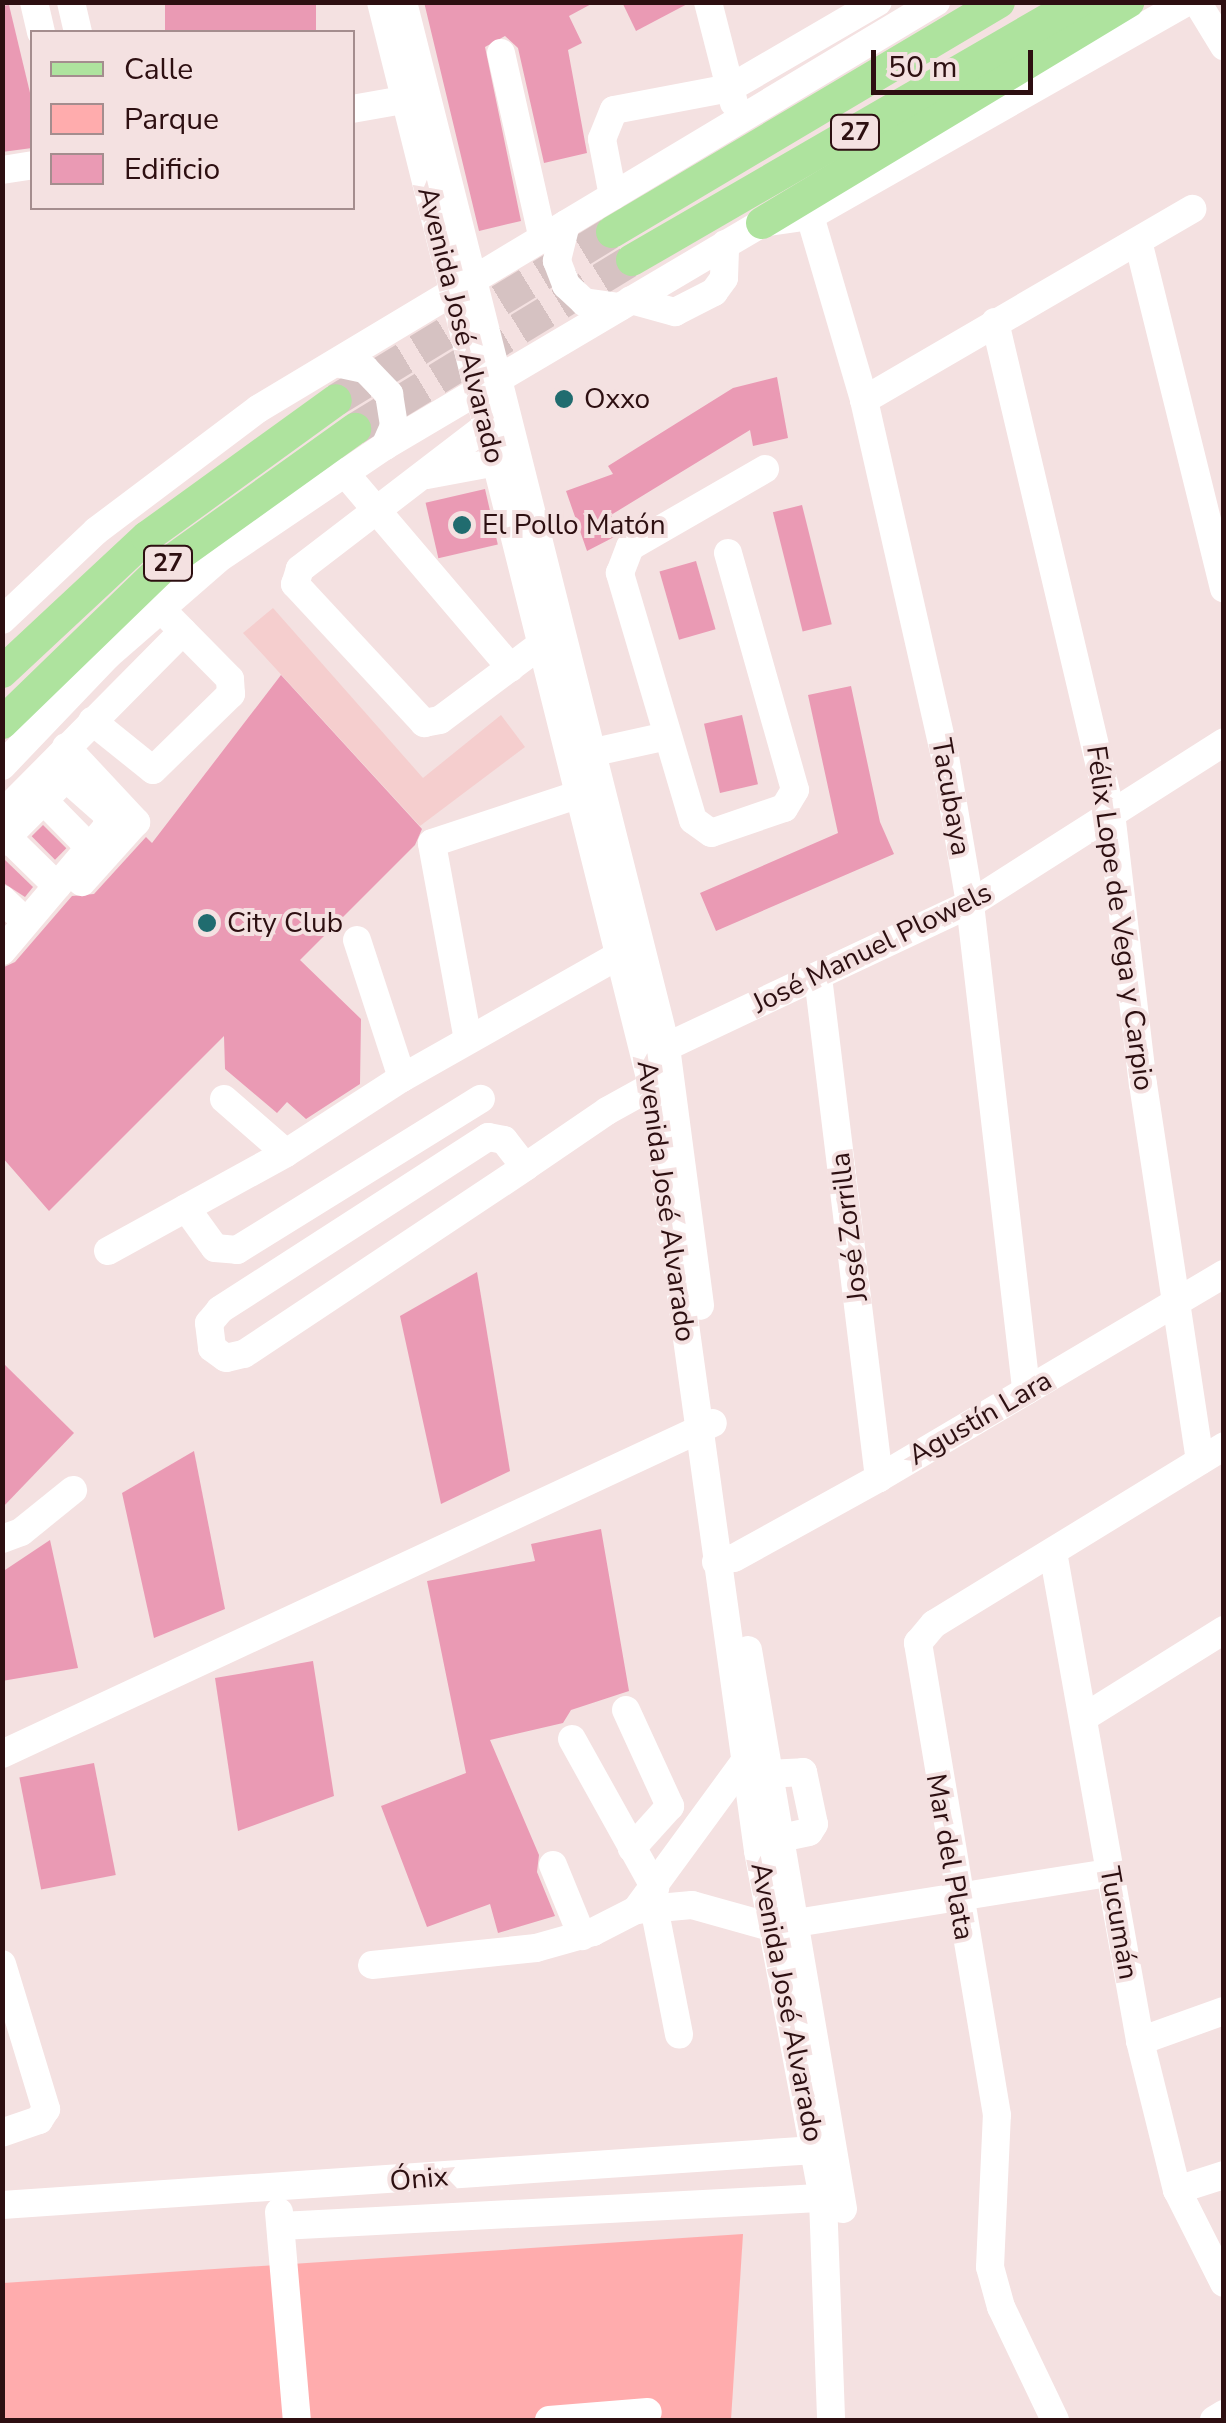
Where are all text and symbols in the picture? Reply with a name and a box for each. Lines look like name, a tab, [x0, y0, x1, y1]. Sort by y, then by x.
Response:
legend	[30, 30, 355, 210]
scale bar	[876, 30, 1038, 92]
text: 50 m	[888, 47, 957, 88]
text: Calle	[124, 49, 193, 90]
text: Parque	[124, 99, 219, 140]
road number: 27	[830, 112, 880, 152]
text: Edificio	[124, 149, 220, 190]
street label: Avenida José Alvarado	[410, 183, 512, 467]
place label: Oxxo	[584, 382, 650, 416]
marker: Oxxo	[553, 388, 575, 410]
place label: El Pollo Matón	[482, 508, 666, 542]
marker: El Pollo Matón	[451, 514, 473, 536]
road number: 27	[143, 543, 193, 583]
street label: Tacubaya	[924, 736, 978, 858]
street label: Félix Lope de Vega y Carpio	[1079, 743, 1161, 1093]
street label: José Manuel Plowels	[747, 875, 997, 1021]
place label: City Club	[227, 906, 343, 940]
marker: City Club	[196, 912, 218, 934]
street label: Avenida José Alvarado	[630, 1058, 702, 1344]
street label: José Zorrilla	[823, 1151, 875, 1303]
street label: Agustín Lara	[902, 1363, 1058, 1473]
street label: Mar del Plata	[919, 1771, 981, 1943]
street label: Avenida José Alvarado	[743, 1860, 831, 2144]
street label: Tucumán	[1093, 1864, 1145, 1982]
street label: Ónix	[388, 2160, 450, 2198]

